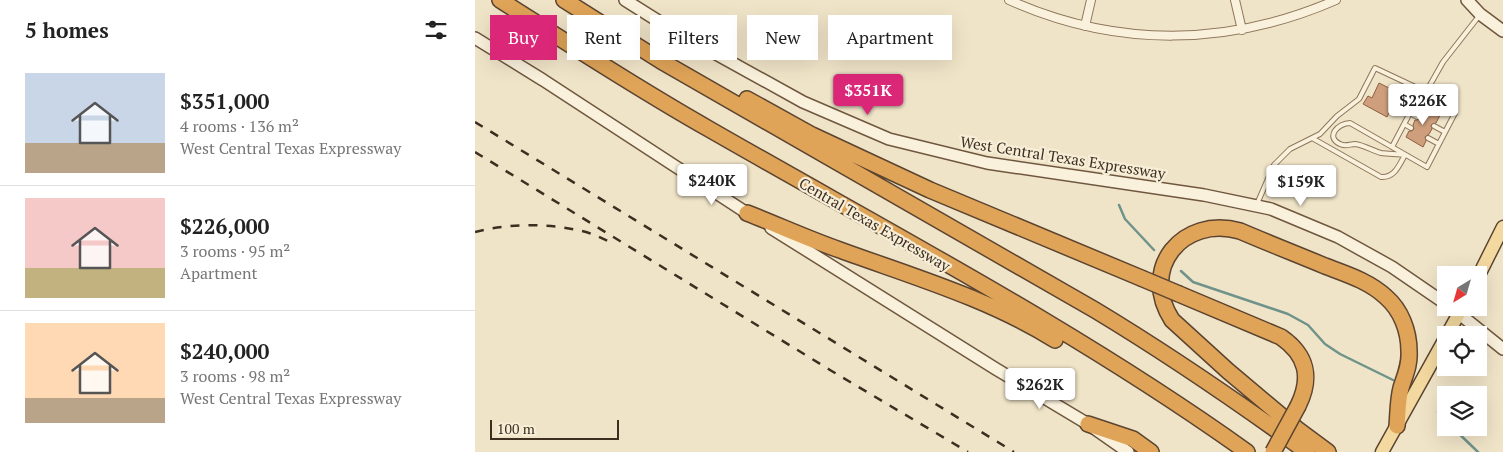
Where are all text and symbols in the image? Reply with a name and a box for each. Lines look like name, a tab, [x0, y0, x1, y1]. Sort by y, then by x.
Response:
chip: Buy	[490, 15, 557, 60]
chip: Rent	[567, 15, 640, 60]
chip: Filters	[650, 15, 737, 60]
chip: New	[747, 15, 818, 60]
chip: Apartment	[828, 15, 952, 60]
text: 5 homes	[25, 16, 109, 44]
icon: filters	[422, 16, 450, 44]
pin: $351K	[833, 74, 903, 116]
text: $351K	[844, 79, 892, 101]
pin: $226K	[1388, 84, 1458, 126]
text: $351,000	[180, 87, 269, 115]
text: $226K	[1399, 89, 1447, 111]
icon: home	[65, 93, 125, 153]
text: 4 rooms · 136 m²	[180, 115, 299, 137]
street label: West Central Texas Expressway	[959, 131, 1167, 183]
text: West Central Texas Expressway	[180, 137, 401, 159]
pin: $240K	[677, 164, 747, 206]
pin: $159K	[1266, 164, 1336, 207]
text: $240K	[688, 169, 736, 191]
text: $159K	[1277, 170, 1325, 192]
street label: Central Texas Expressway	[796, 173, 955, 276]
text: $226,000	[180, 212, 269, 240]
icon: home	[65, 218, 125, 278]
text: 3 rooms · 95 m²	[180, 240, 290, 262]
text: Apartment	[180, 262, 257, 284]
north arrow	[1437, 266, 1487, 316]
map controls	[1437, 266, 1487, 436]
button: locate	[1437, 326, 1487, 376]
text: $240,000	[180, 337, 269, 365]
icon: home	[65, 343, 125, 403]
text: 3 rooms · 98 m²	[180, 365, 290, 387]
pin: $262K	[1005, 368, 1075, 410]
text: $262K	[1016, 373, 1064, 395]
button: layers	[1437, 386, 1487, 436]
text: West Central Texas Expressway	[180, 387, 401, 409]
scale bar	[490, 417, 619, 440]
text: 100 m	[497, 419, 535, 438]

